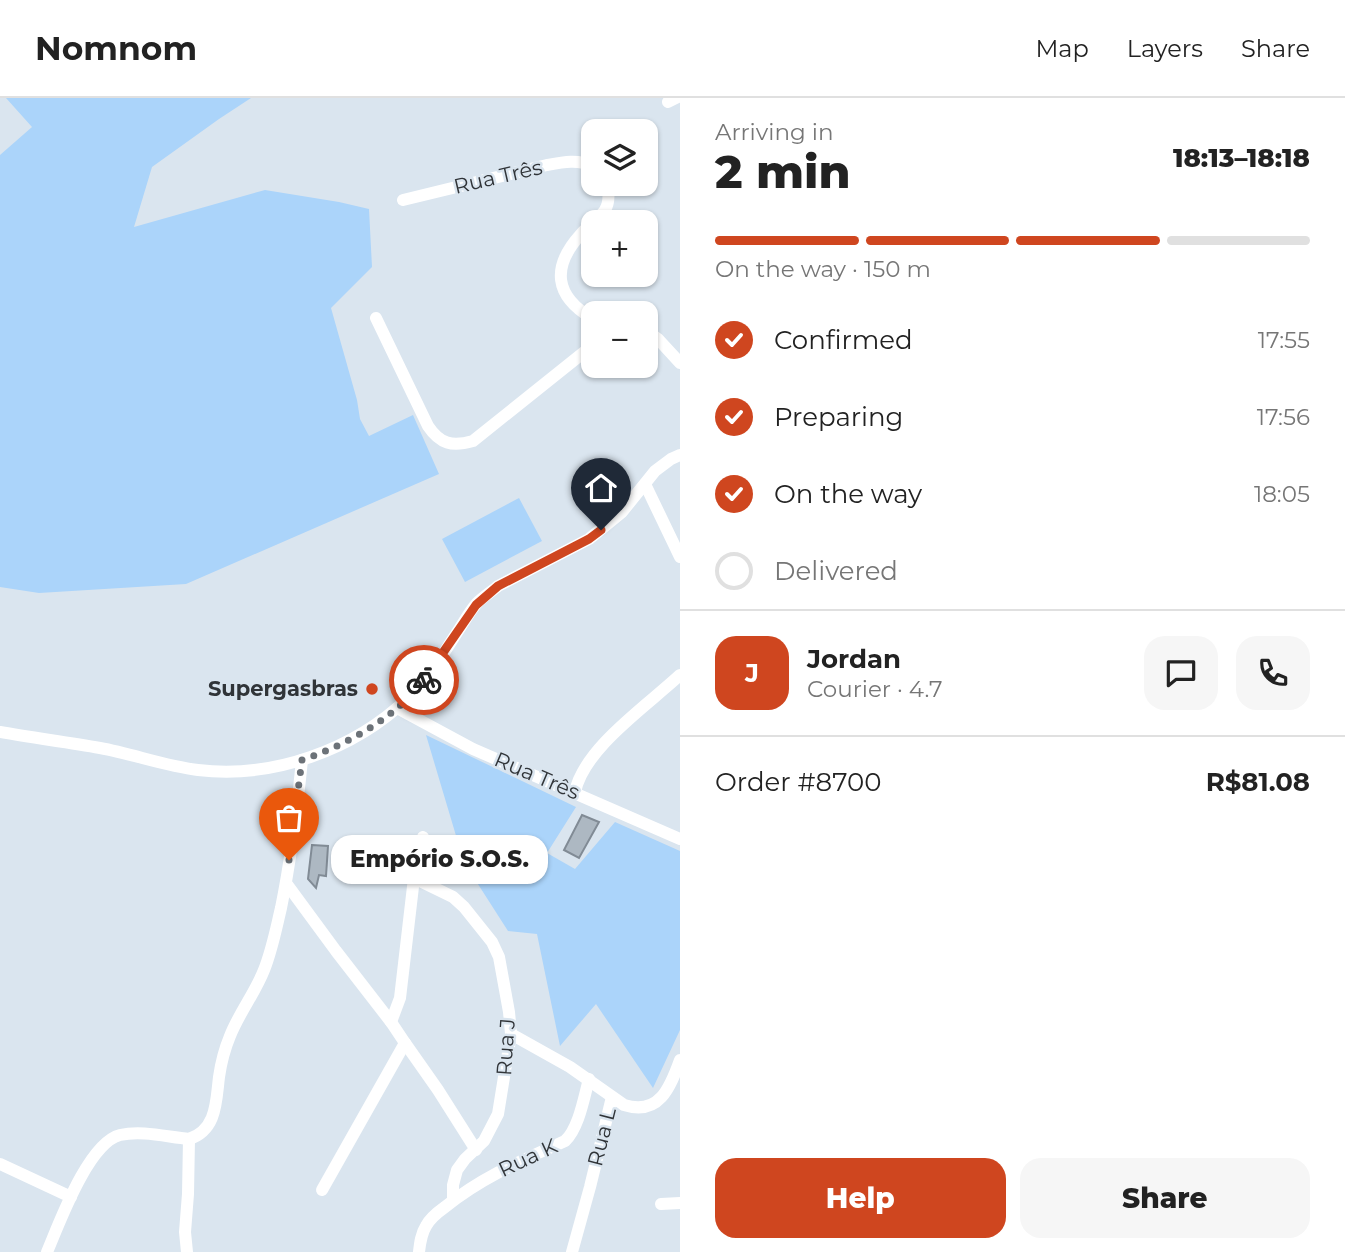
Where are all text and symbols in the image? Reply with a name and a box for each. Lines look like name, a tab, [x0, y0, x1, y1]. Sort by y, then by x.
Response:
text: Nomnom	[35, 28, 197, 68]
text: Map	[1035, 34, 1089, 63]
text: Layers	[1127, 34, 1203, 63]
text: Share	[1241, 34, 1310, 63]
text: Arriving in	[715, 118, 834, 146]
map controls	[581, 119, 658, 378]
button: layers	[581, 119, 658, 196]
text: 18:13–18:18	[1173, 142, 1310, 174]
text: 2 min	[715, 143, 850, 200]
street label: Rua Três	[451, 154, 545, 199]
button: +	[581, 210, 658, 287]
text: On the way · 150 m	[715, 255, 931, 283]
button: −	[581, 301, 658, 378]
icon: check	[715, 321, 753, 359]
text: Confirmed	[774, 324, 913, 356]
text: 17:55	[1258, 326, 1310, 354]
icon: check	[715, 398, 753, 436]
text: Preparing	[774, 401, 903, 433]
text: 17:56	[1257, 403, 1310, 431]
pin	[571, 458, 631, 530]
icon: home	[582, 469, 620, 507]
icon: check	[715, 475, 753, 513]
text: On the way	[774, 478, 922, 510]
text: 18:05	[1254, 480, 1310, 508]
text: Delivered	[774, 555, 898, 587]
button: chat	[1144, 636, 1218, 710]
button: phone	[1236, 636, 1310, 710]
text: Jordan	[807, 643, 901, 675]
courier	[389, 645, 459, 715]
text: J	[745, 657, 759, 689]
icon: bike	[405, 661, 443, 699]
text: Courier · 4.7	[807, 675, 943, 703]
place label: Supergasbras	[208, 676, 358, 701]
marker: Supergasbras	[364, 681, 380, 697]
street label: Rua Três	[491, 746, 584, 805]
text: Order #8700	[715, 766, 881, 798]
text: R$81.08	[1206, 766, 1310, 798]
pin	[259, 788, 319, 860]
icon: bag	[270, 799, 308, 837]
callout: Empório S.O.S.	[331, 836, 548, 884]
text: Empório S.O.S.	[350, 845, 529, 873]
street label: Rua J	[491, 1017, 520, 1077]
street label: Rua L	[582, 1104, 621, 1169]
street label: Rua K	[494, 1133, 561, 1182]
button: Help	[715, 1158, 1006, 1238]
button: Share	[1020, 1158, 1310, 1238]

